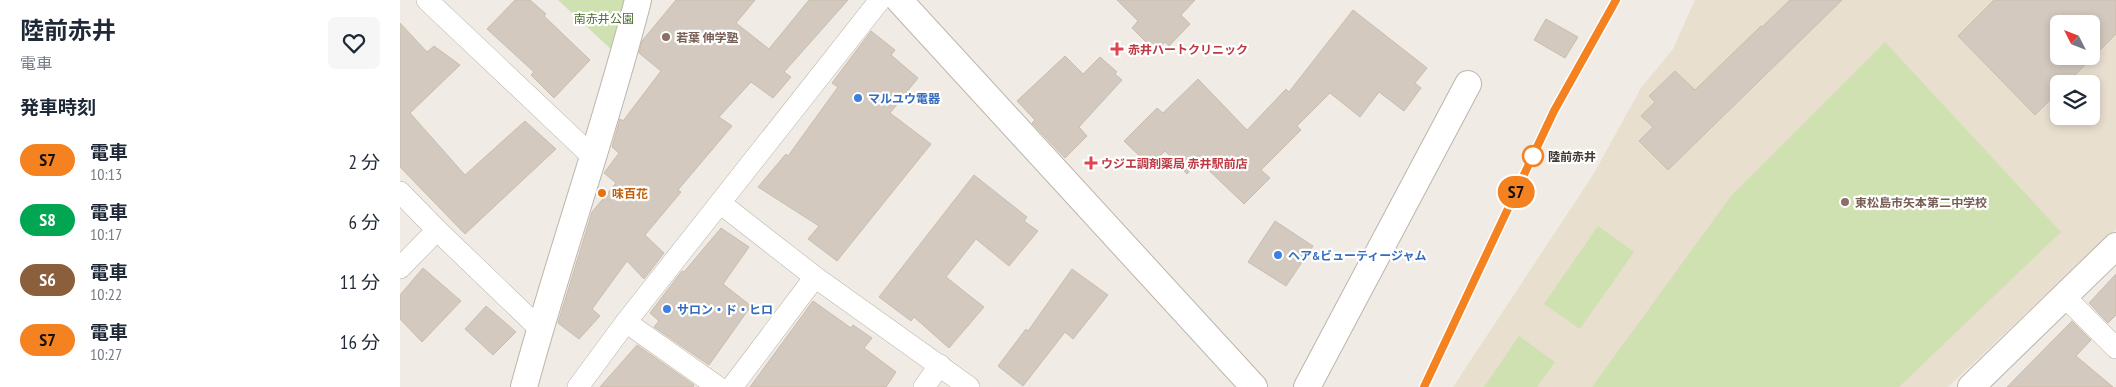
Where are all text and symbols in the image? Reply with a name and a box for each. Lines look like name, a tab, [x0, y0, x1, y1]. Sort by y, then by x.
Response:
park label: 南赤井公園	[574, 11, 634, 26]
text: 陸前赤井	[20, 15, 116, 46]
north arrow	[2050, 15, 2100, 65]
map controls	[2050, 15, 2100, 125]
button: heart	[328, 17, 380, 69]
place label: 若葉 伸学塾	[676, 30, 738, 45]
marker: 若葉 伸学塾	[660, 31, 672, 43]
marker: 赤井ハートクリニック	[1110, 42, 1124, 56]
place label: 赤井ハートクリニック	[1128, 42, 1248, 57]
text: 電車	[20, 53, 52, 73]
button: layers	[2050, 75, 2100, 125]
place label: マルユウ電器	[868, 91, 941, 106]
marker: マルユウ電器	[852, 92, 864, 104]
text: 発車時刻	[20, 95, 96, 119]
text: 電車	[90, 140, 128, 164]
marker: 陸前赤井	[1522, 145, 1544, 167]
text: S7	[39, 148, 56, 171]
place label: 陸前赤井	[1548, 149, 1596, 164]
text: 2 分	[348, 150, 380, 174]
place label: ウジエ調剤薬局 赤井駅前店	[1101, 156, 1247, 171]
marker: ウジエ調剤薬局 赤井駅前店	[1085, 157, 1097, 169]
text: 10:13	[90, 164, 122, 184]
line badge: S7	[1494, 176, 1538, 208]
text: S7	[1508, 180, 1524, 203]
place label: 味百花	[612, 186, 648, 201]
marker: 味百花	[596, 187, 608, 199]
place label: 東松島市矢本第二中学校	[1855, 195, 1987, 210]
marker: 東松島市矢本第二中学校	[1839, 196, 1851, 208]
text: 電車	[90, 200, 128, 224]
text: S8	[39, 208, 56, 231]
text: 6 分	[348, 210, 380, 234]
text: 10:17	[90, 224, 122, 244]
place label: ヘア&ビューティージャム	[1288, 248, 1427, 263]
marker: ヘア&ビューティージャム	[1272, 249, 1284, 261]
text: 電車	[90, 260, 128, 284]
text: S6	[39, 268, 56, 291]
text: 11 分	[340, 270, 380, 294]
text: 10:22	[90, 284, 122, 304]
place label: サロン・ド・ヒロ	[677, 302, 773, 317]
marker: サロン・ド・ヒロ	[661, 303, 673, 315]
text: 電車	[90, 320, 128, 344]
text: S7	[39, 328, 56, 351]
text: 16 分	[340, 330, 380, 354]
text: 10:27	[90, 344, 122, 364]

